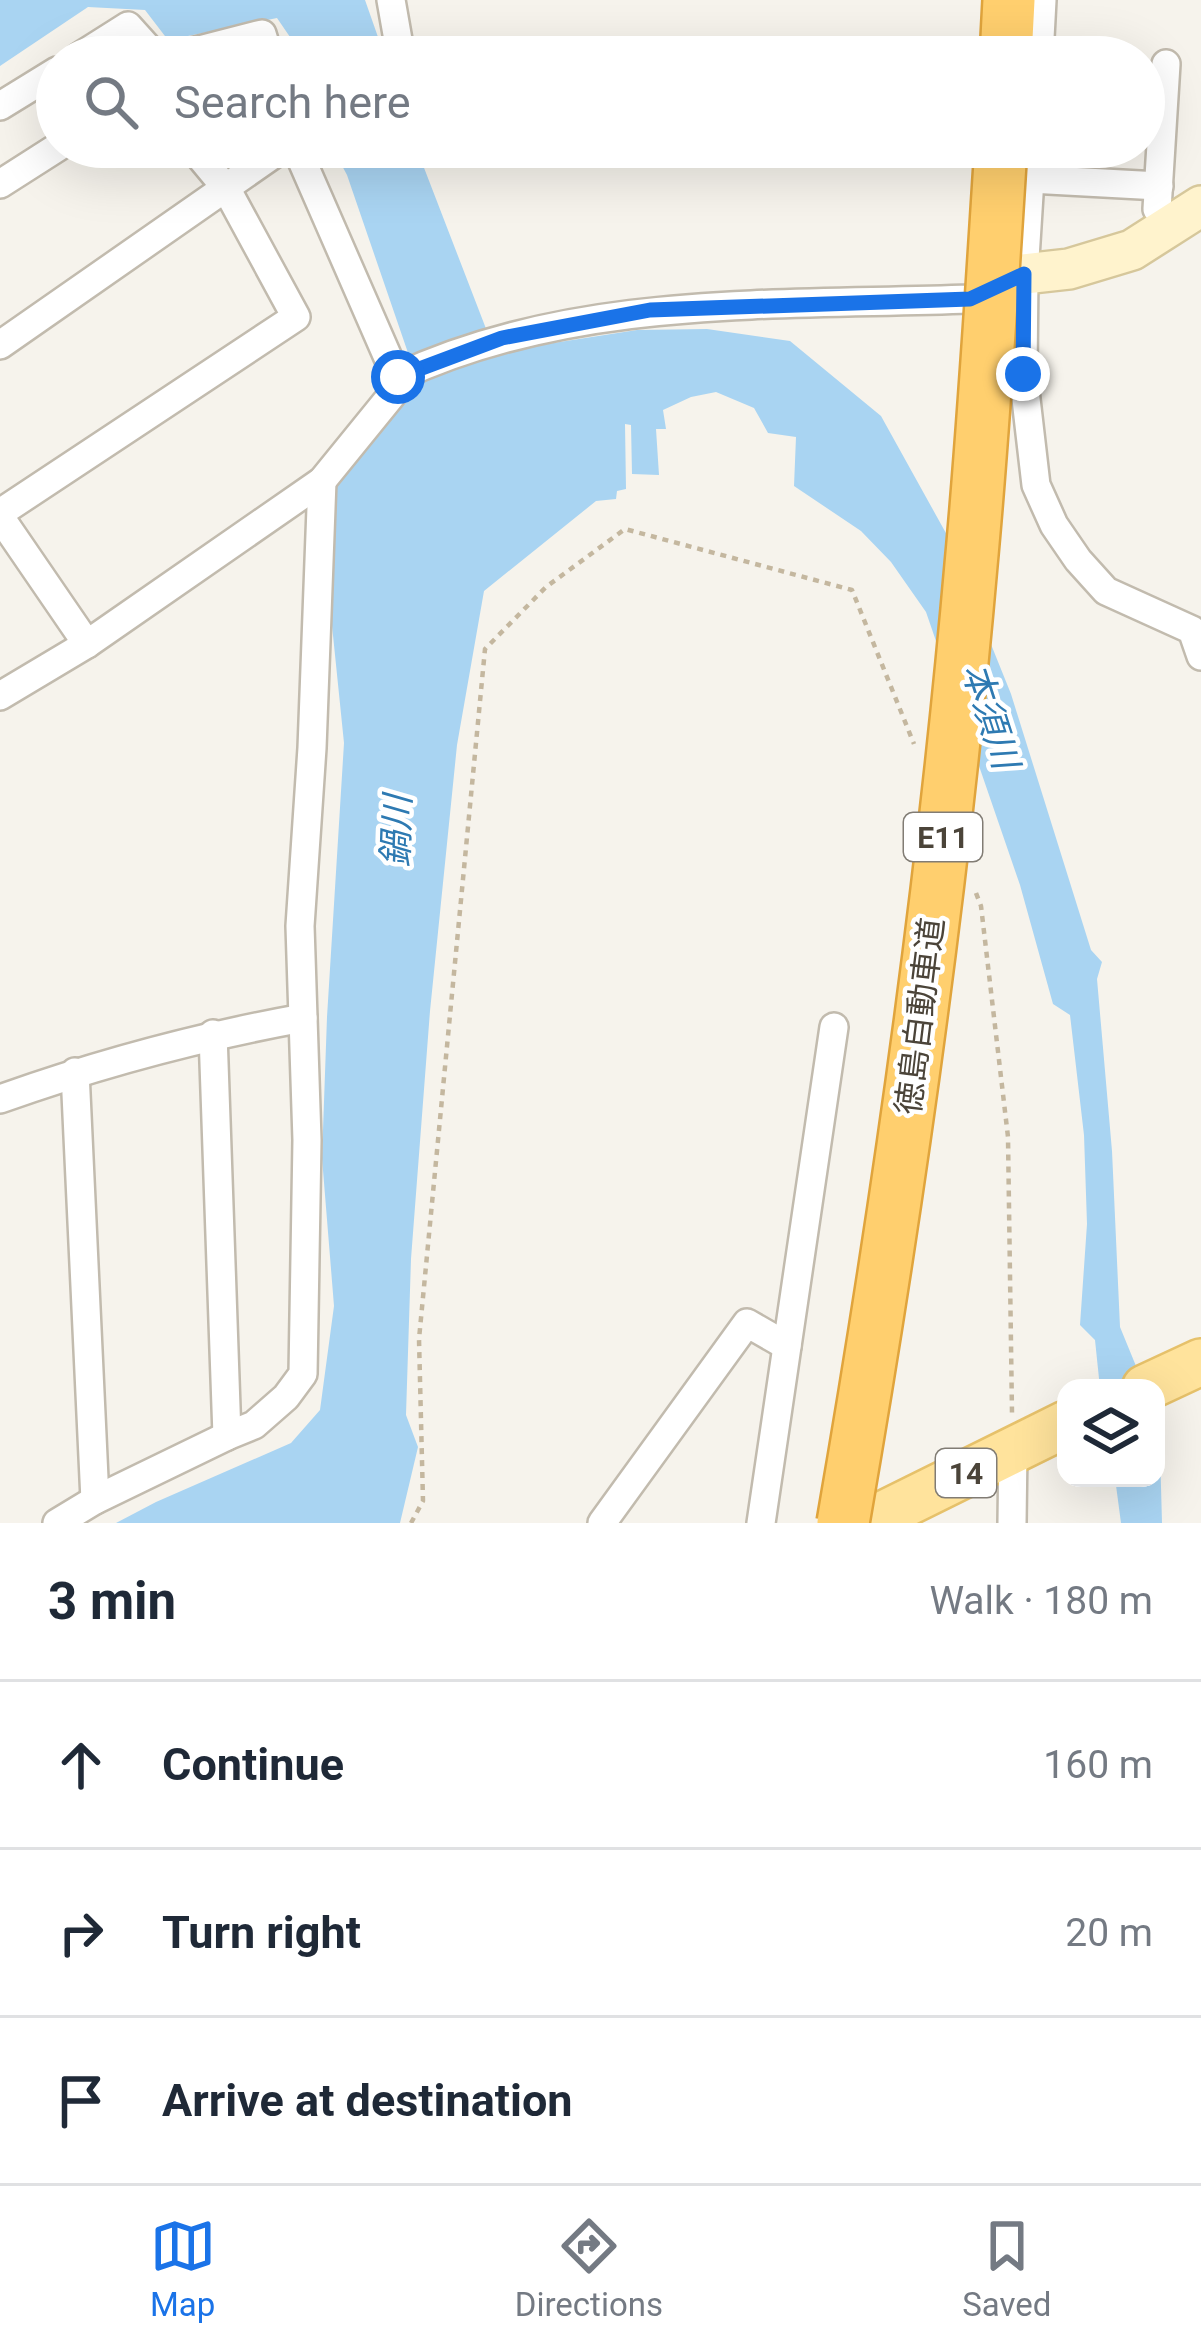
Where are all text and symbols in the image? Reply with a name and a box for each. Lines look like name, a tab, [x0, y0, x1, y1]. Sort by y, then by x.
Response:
search box	[36, 36, 1165, 168]
icon: search	[78, 69, 144, 135]
text: Search here	[174, 76, 411, 129]
route end	[996, 347, 1050, 401]
route start	[371, 350, 425, 404]
water label: 本須川	[953, 658, 1028, 778]
water label: 鍋川	[375, 790, 419, 868]
road number: E11	[904, 813, 982, 861]
street label: 徳島自動車道	[889, 915, 951, 1117]
map controls	[1057, 1379, 1165, 1487]
button: layers	[1057, 1379, 1165, 1487]
road number: 14	[936, 1449, 996, 1497]
text: 3 min	[48, 1572, 176, 1631]
text: Walk · 180 m	[929, 1578, 1153, 1624]
icon: ahead	[48, 1732, 114, 1798]
text: Continue	[162, 1738, 344, 1791]
text: 160 m	[1043, 1742, 1153, 1788]
icon: right	[48, 1900, 114, 1966]
text: Turn right	[162, 1906, 361, 1959]
text: 20 m	[1065, 1910, 1153, 1956]
icon: arrive	[48, 2068, 114, 2134]
text: Arrive at destination	[162, 2074, 573, 2127]
tab: Map	[150, 2213, 216, 2324]
tab: Directions	[515, 2213, 663, 2324]
tab: Saved	[962, 2213, 1051, 2324]

